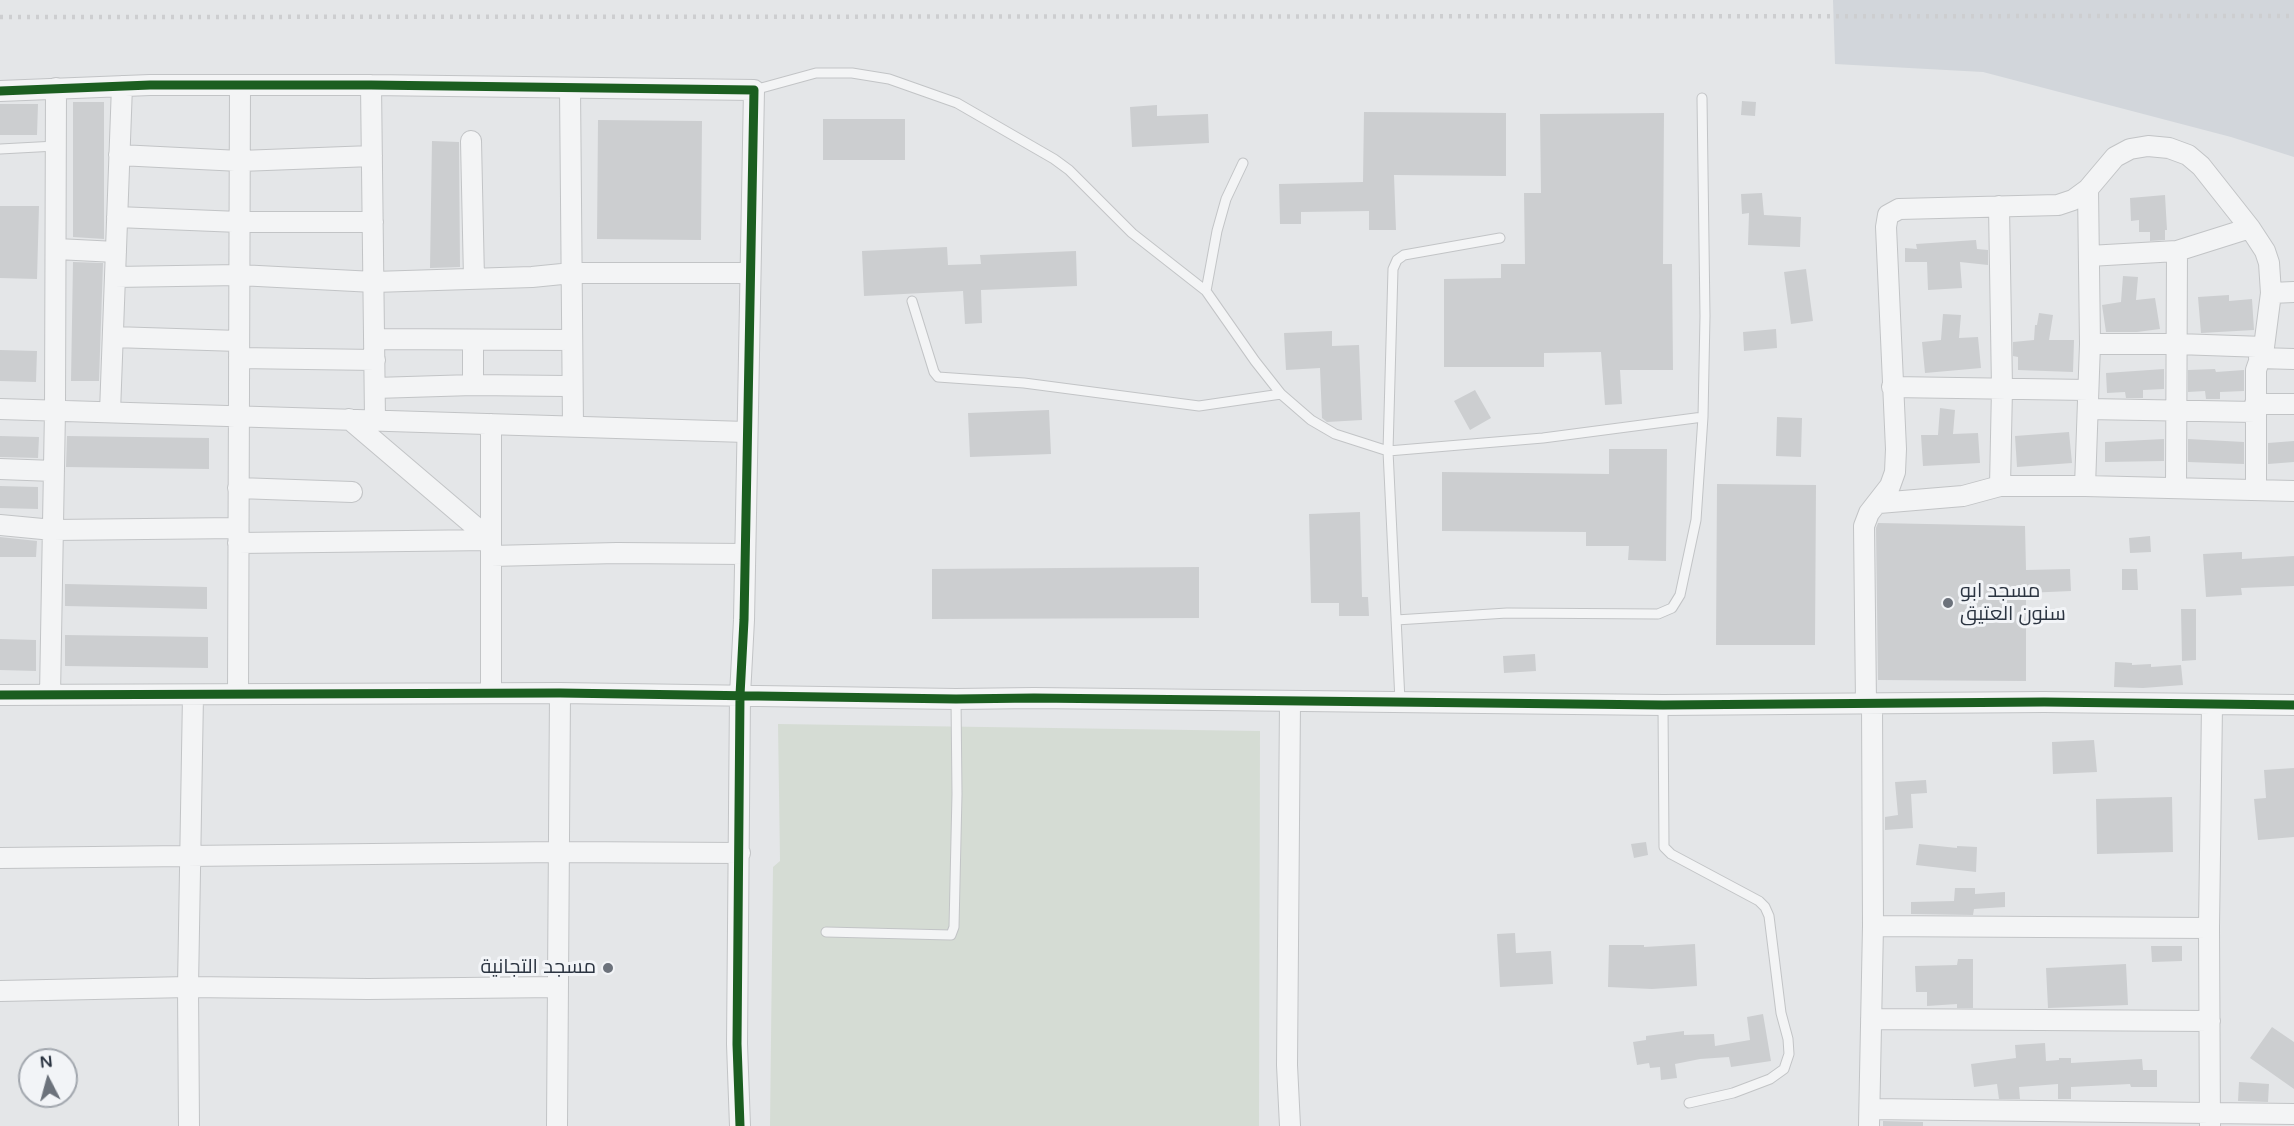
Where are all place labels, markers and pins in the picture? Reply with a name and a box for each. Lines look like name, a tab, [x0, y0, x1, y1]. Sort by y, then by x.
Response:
place label: مسجد ابو سنون العتيق	[1960, 580, 2066, 627]
marker: مسجد ابو سنون العتيق	[1941, 596, 1955, 610]
place label: مسجد التجانية	[481, 956, 596, 980]
marker: مسجد التجانية	[601, 961, 615, 975]

